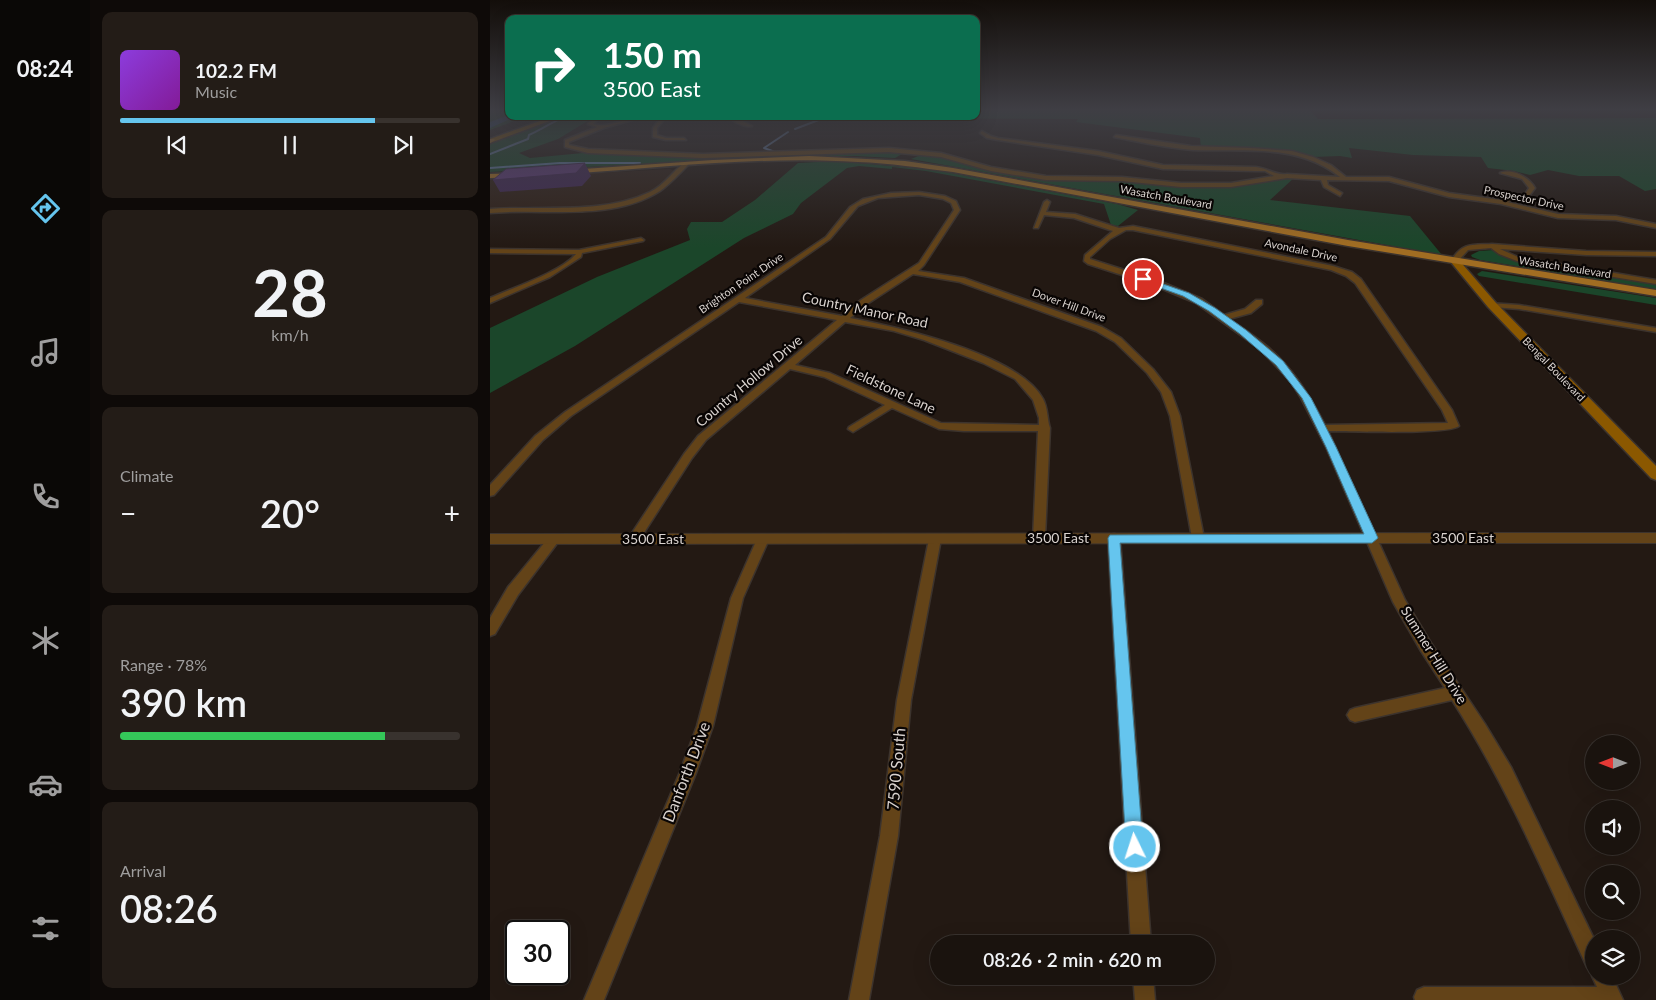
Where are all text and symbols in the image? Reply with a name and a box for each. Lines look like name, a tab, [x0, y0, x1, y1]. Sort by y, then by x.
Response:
text: 150 m	[603, 33, 702, 75]
icon: right	[520, 35, 585, 100]
text: 08:24	[17, 55, 73, 82]
text: 102.2 FM	[195, 59, 277, 82]
text: 3500 East	[603, 75, 701, 102]
text: Music	[195, 82, 237, 101]
icon: previous	[163, 131, 191, 159]
icon: pause	[276, 131, 304, 159]
icon: next	[389, 131, 417, 159]
street label: Wasatch Boulevard	[1119, 182, 1213, 211]
street label: Prospector Drive	[1483, 183, 1565, 212]
icon: directions	[28, 191, 63, 226]
street label: Avondale Drive	[1264, 235, 1339, 264]
street label: Brighton Point Drive	[696, 249, 785, 316]
text: 28	[252, 253, 328, 331]
street label: Wasatch Boulevard	[1518, 253, 1612, 280]
pin	[1122, 258, 1164, 300]
icon: arrive	[1129, 265, 1157, 293]
street label: Dover Hill Drive	[1031, 285, 1108, 324]
street label: Country Manor Road	[801, 288, 930, 331]
text: km/h	[271, 325, 309, 344]
street label: Country Hollow Drive	[692, 331, 805, 430]
street label: Bengal Boulevard	[1520, 334, 1588, 403]
icon: music	[28, 335, 63, 370]
street label: Fieldstone Lane	[844, 360, 939, 417]
text: Climate	[120, 466, 173, 485]
icon: phone	[28, 479, 63, 514]
text: 20°	[260, 490, 320, 536]
text: −	[120, 496, 136, 530]
text: +	[444, 496, 460, 530]
street label: 3500 East	[1027, 529, 1089, 546]
street label: 3500 East	[1432, 529, 1494, 546]
street label: 3500 East	[622, 530, 684, 547]
street label: Summer Hill Drive	[1398, 603, 1471, 707]
icon: climate	[28, 623, 63, 658]
text: Range · 78%	[120, 655, 207, 674]
text: 390 km	[120, 679, 247, 725]
street label: Danforth Drive	[658, 719, 713, 825]
street label: 7590 South	[882, 727, 909, 811]
north arrow	[1585, 735, 1640, 790]
map controls	[1585, 735, 1640, 985]
icon: car	[28, 767, 63, 802]
button: sound	[1585, 800, 1640, 855]
position arrow	[1108, 820, 1160, 872]
text: Arrival	[120, 861, 166, 880]
button: search	[1585, 865, 1640, 920]
text: 08:26	[120, 885, 218, 931]
icon: filters	[28, 911, 63, 946]
speed limit sign: 30	[505, 920, 570, 985]
button: layers	[1585, 930, 1640, 985]
text: 08:26 · 2 min · 620 m	[983, 948, 1162, 971]

